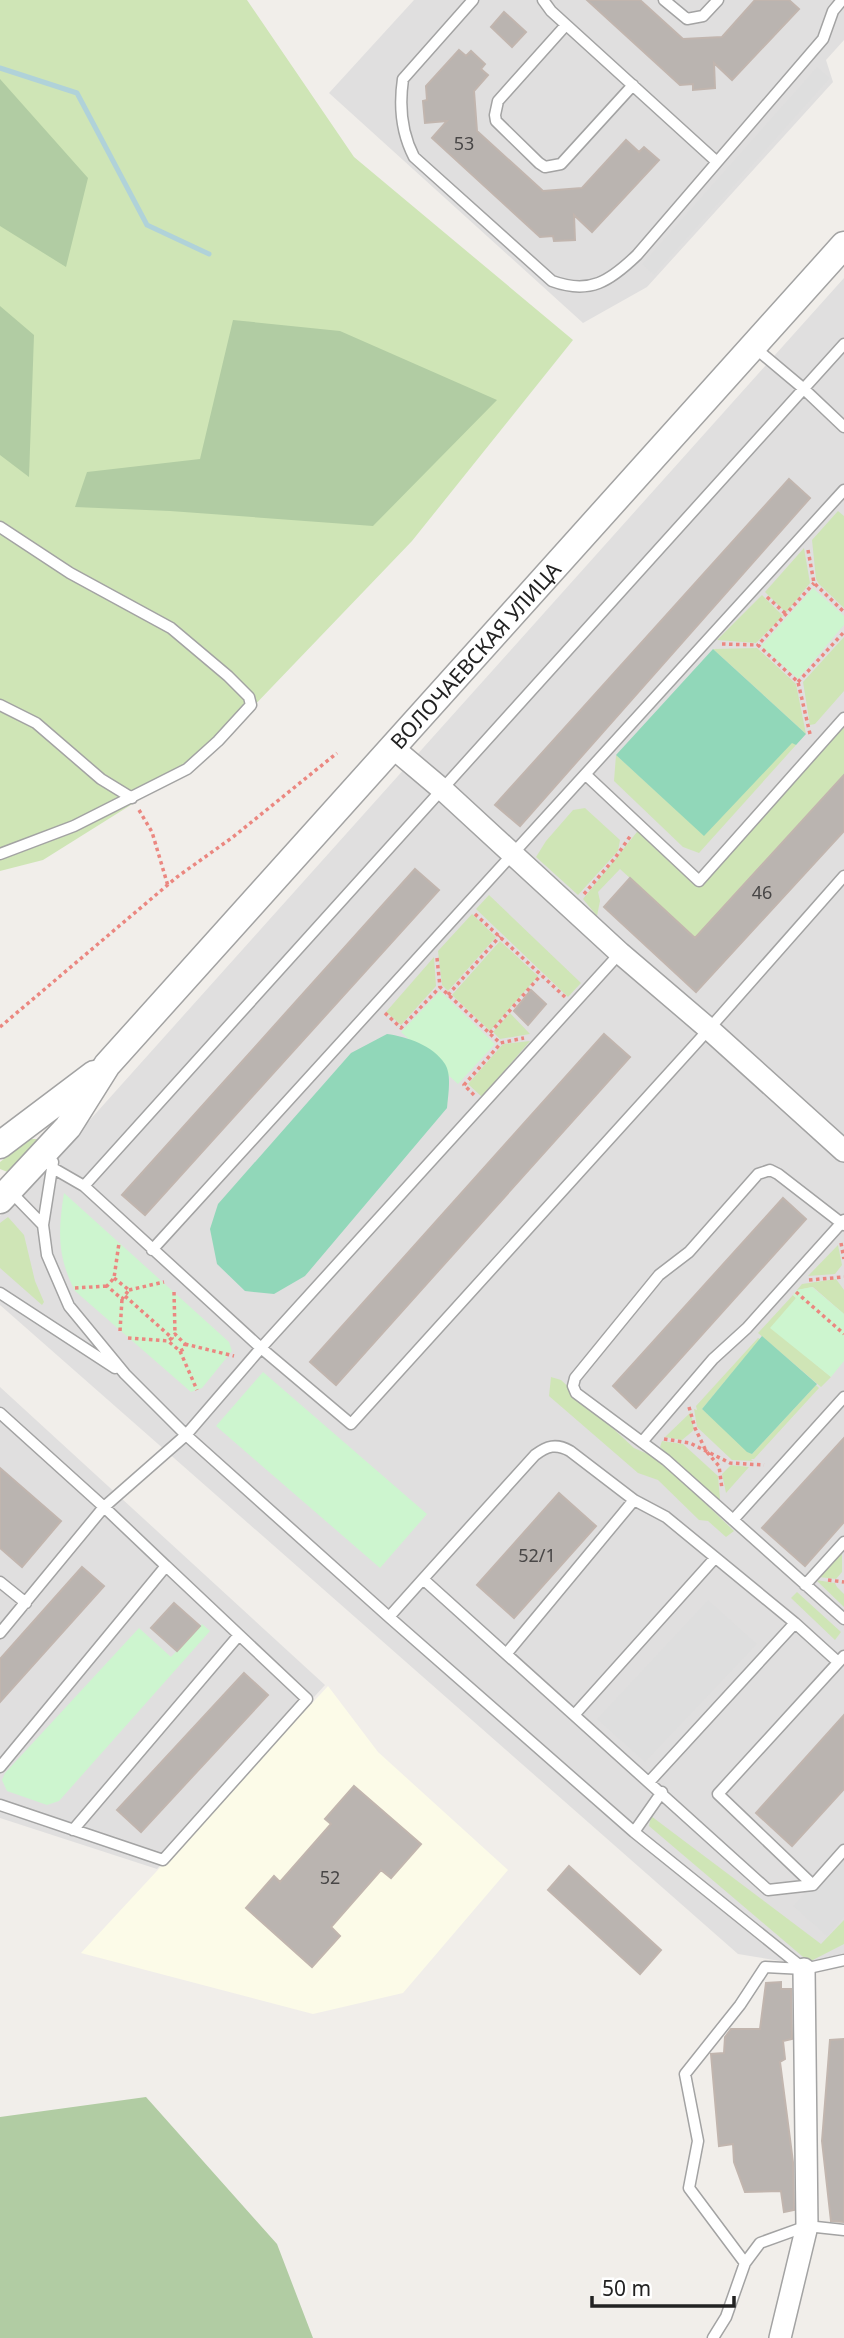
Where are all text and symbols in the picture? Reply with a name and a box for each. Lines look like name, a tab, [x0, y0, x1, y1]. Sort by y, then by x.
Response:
house number: 53	[454, 131, 474, 155]
street label: ВОЛОЧАЕВСКАЯ УЛИЦА	[384, 555, 567, 755]
house number: 46	[752, 880, 772, 904]
house number: 52/1	[518, 1543, 556, 1567]
house number: 52	[320, 1865, 340, 1889]
scale bar	[592, 2264, 734, 2308]
text: 50 m	[602, 2274, 651, 2302]

